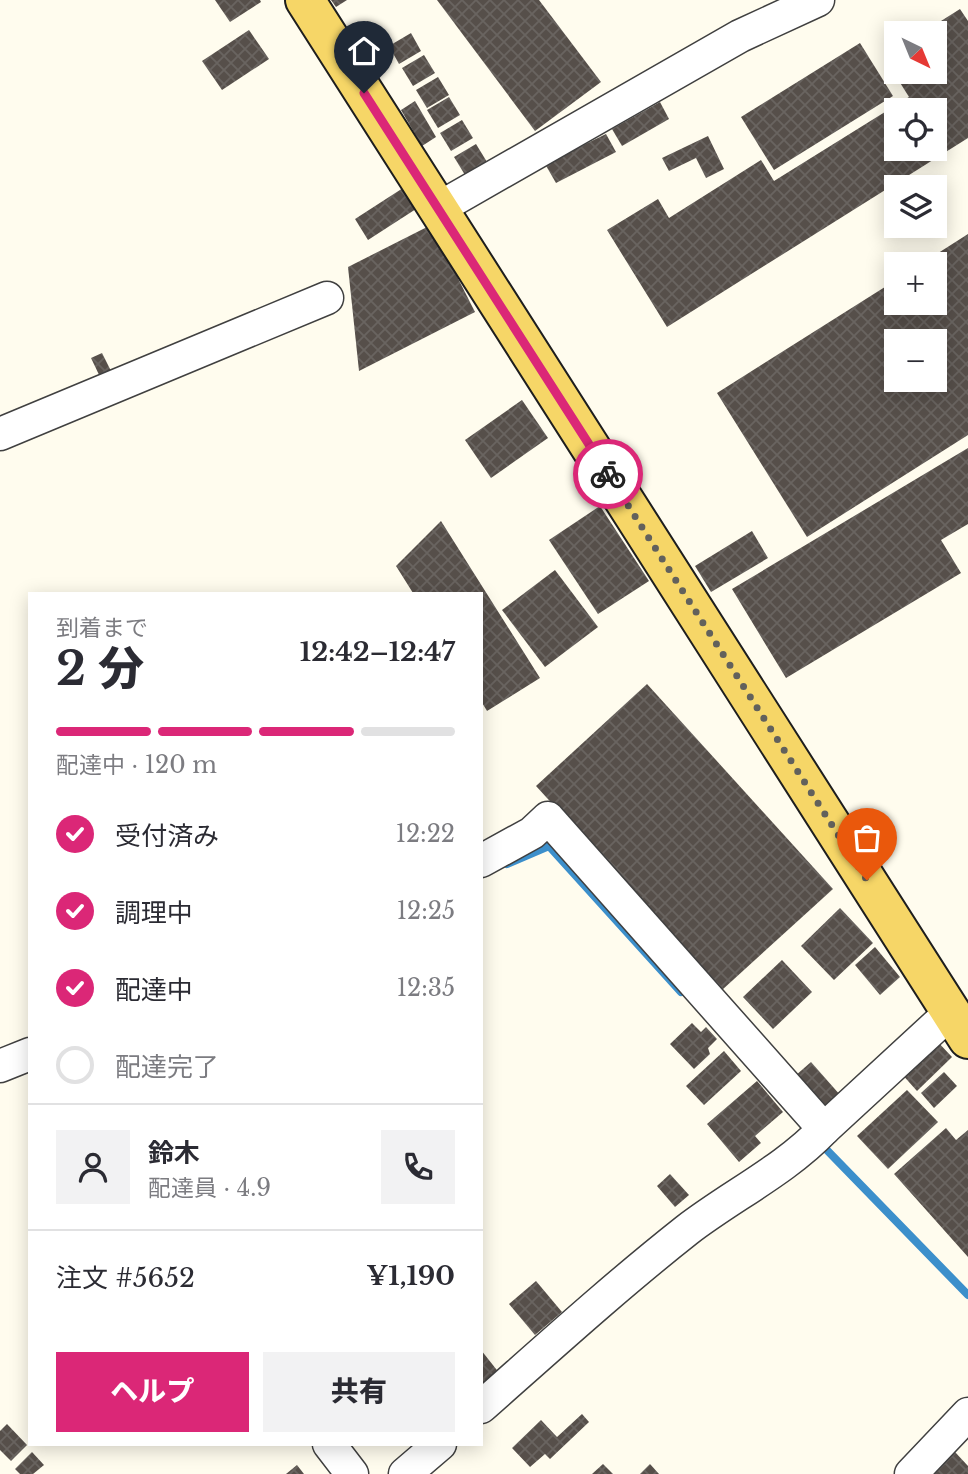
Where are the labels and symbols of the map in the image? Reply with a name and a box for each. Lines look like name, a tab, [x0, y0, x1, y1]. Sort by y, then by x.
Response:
pin	[334, 21, 394, 93]
north arrow	[884, 21, 947, 84]
courier	[573, 439, 643, 509]
pin	[837, 808, 897, 880]

